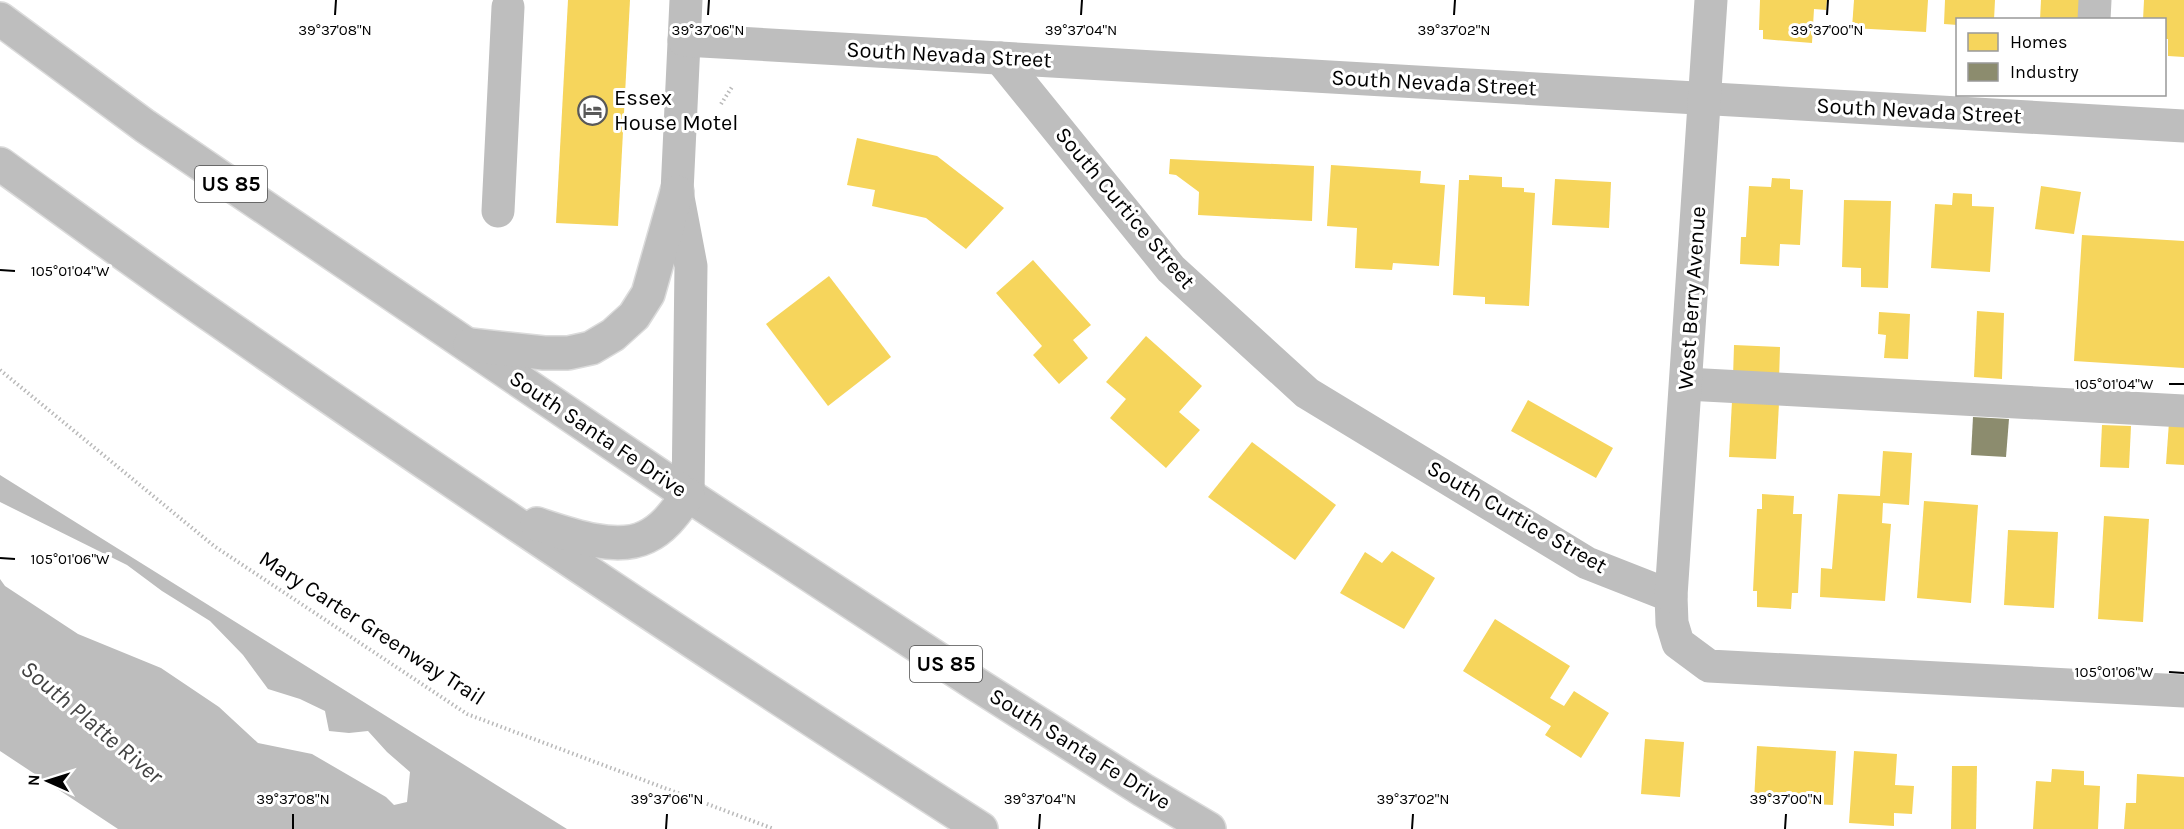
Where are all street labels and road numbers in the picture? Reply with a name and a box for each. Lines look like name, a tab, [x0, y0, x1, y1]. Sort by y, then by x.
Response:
street label: South Nevada Street	[846, 37, 1052, 73]
street label: South Nevada Street	[1331, 65, 1537, 101]
street label: South Nevada Street	[1816, 93, 2022, 129]
street label: South Curtice Street	[1050, 122, 1200, 294]
road number: US 85	[195, 166, 267, 202]
street label: West Berry Avenue	[1673, 205, 1711, 391]
street label: South Santa Fe Drive	[504, 365, 692, 503]
street label: South Curtice Street	[1422, 455, 1612, 579]
street label: Mary Carter Greenway Trail	[254, 545, 490, 711]
road number: US 85	[910, 646, 982, 682]
street label: South Santa Fe Drive	[985, 683, 1175, 815]

